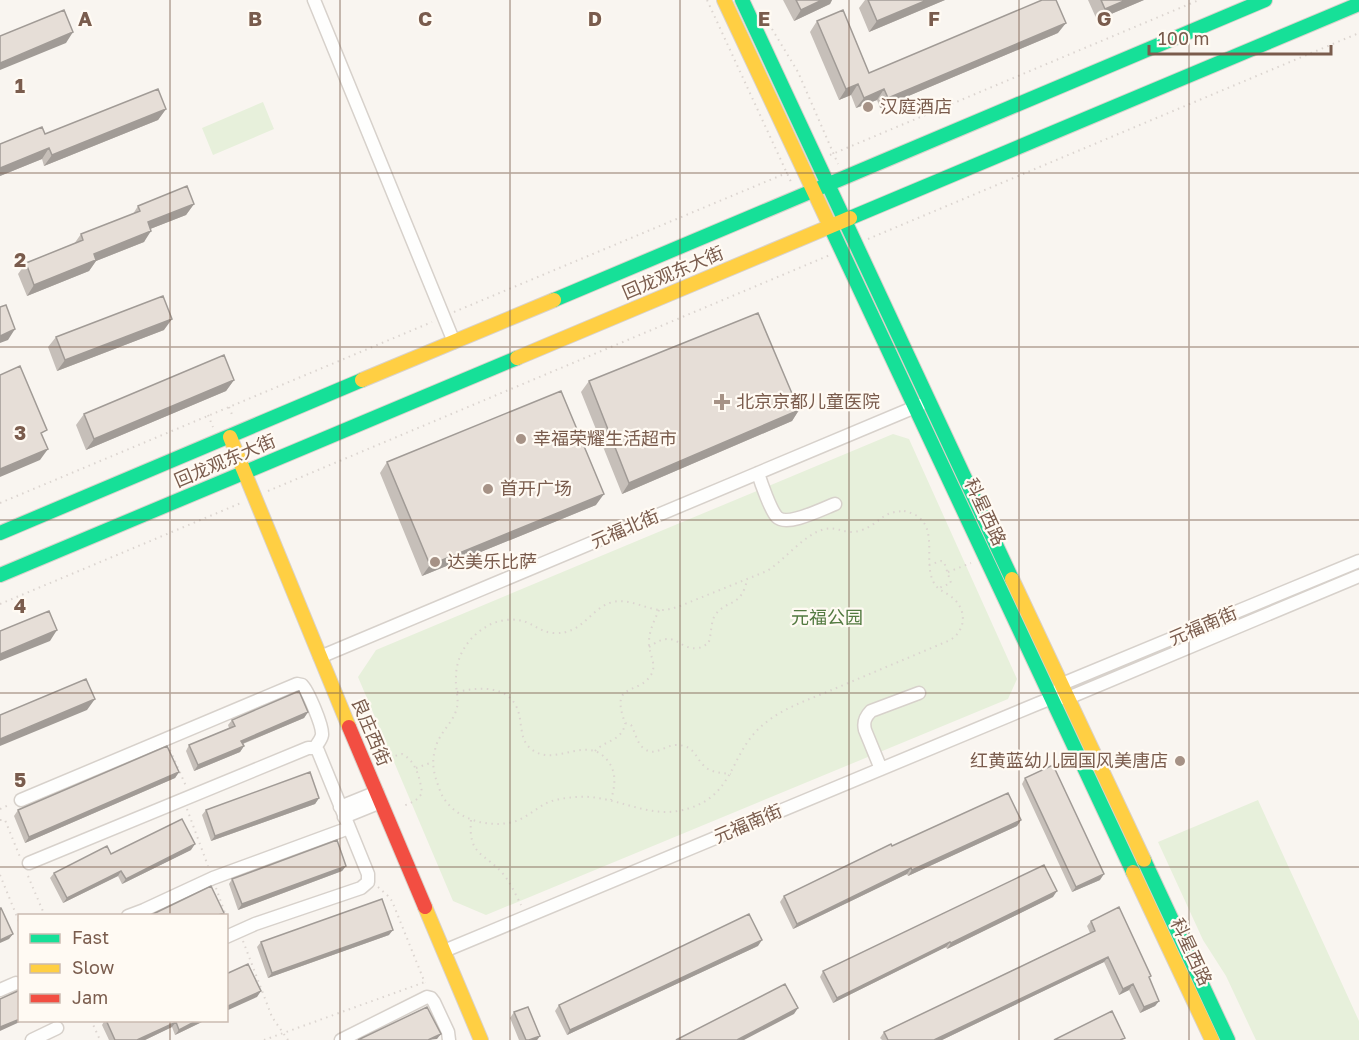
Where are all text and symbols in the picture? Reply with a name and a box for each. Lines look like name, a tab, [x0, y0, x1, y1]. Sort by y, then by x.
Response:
text: A	[78, 6, 92, 30]
text: B	[248, 6, 262, 30]
text: C	[418, 6, 432, 30]
text: D	[588, 6, 602, 30]
text: E	[758, 6, 770, 30]
text: F	[928, 6, 940, 30]
text: G	[1097, 6, 1111, 30]
scale bar	[1149, 18, 1330, 56]
text: 100 m	[1158, 27, 1209, 49]
text: 1	[15, 73, 25, 97]
place label: 汉庭酒店	[880, 95, 952, 117]
marker: 汉庭酒店	[861, 100, 875, 114]
street label: 回龙观东大街	[619, 241, 727, 303]
text: 2	[14, 247, 26, 271]
place label: 北京京都儿童医院	[736, 390, 880, 412]
marker: 北京京都儿童医院	[713, 393, 731, 411]
text: 3	[14, 420, 26, 444]
place label: 幸福荣耀生活超市	[533, 427, 677, 449]
street label: 回龙观东大街	[171, 429, 279, 491]
marker: 幸福荣耀生活超市	[514, 432, 528, 446]
street label: 科星西路	[961, 474, 1011, 549]
place label: 首开广场	[500, 477, 572, 499]
marker: 首开广场	[481, 482, 495, 496]
street label: 元福北街	[587, 504, 662, 552]
place label: 达美乐比萨	[447, 550, 537, 572]
marker: 达美乐比萨	[428, 555, 442, 569]
text: 4	[14, 593, 26, 617]
street label: 元福南街	[1165, 601, 1240, 649]
park label: 元福公园	[791, 606, 863, 628]
street label: 良庄西街	[348, 694, 396, 769]
place label: 红黄蓝幼儿园国风美唐店	[970, 749, 1168, 771]
marker: 红黄蓝幼儿园国风美唐店	[1173, 754, 1187, 768]
text: 5	[14, 767, 26, 791]
street label: 元福南街	[710, 799, 785, 847]
legend	[18, 914, 228, 1022]
street label: 科星西路	[1167, 914, 1217, 989]
text: Fast	[72, 926, 109, 948]
text: Slow	[72, 956, 115, 978]
text: Jam	[72, 986, 108, 1008]

